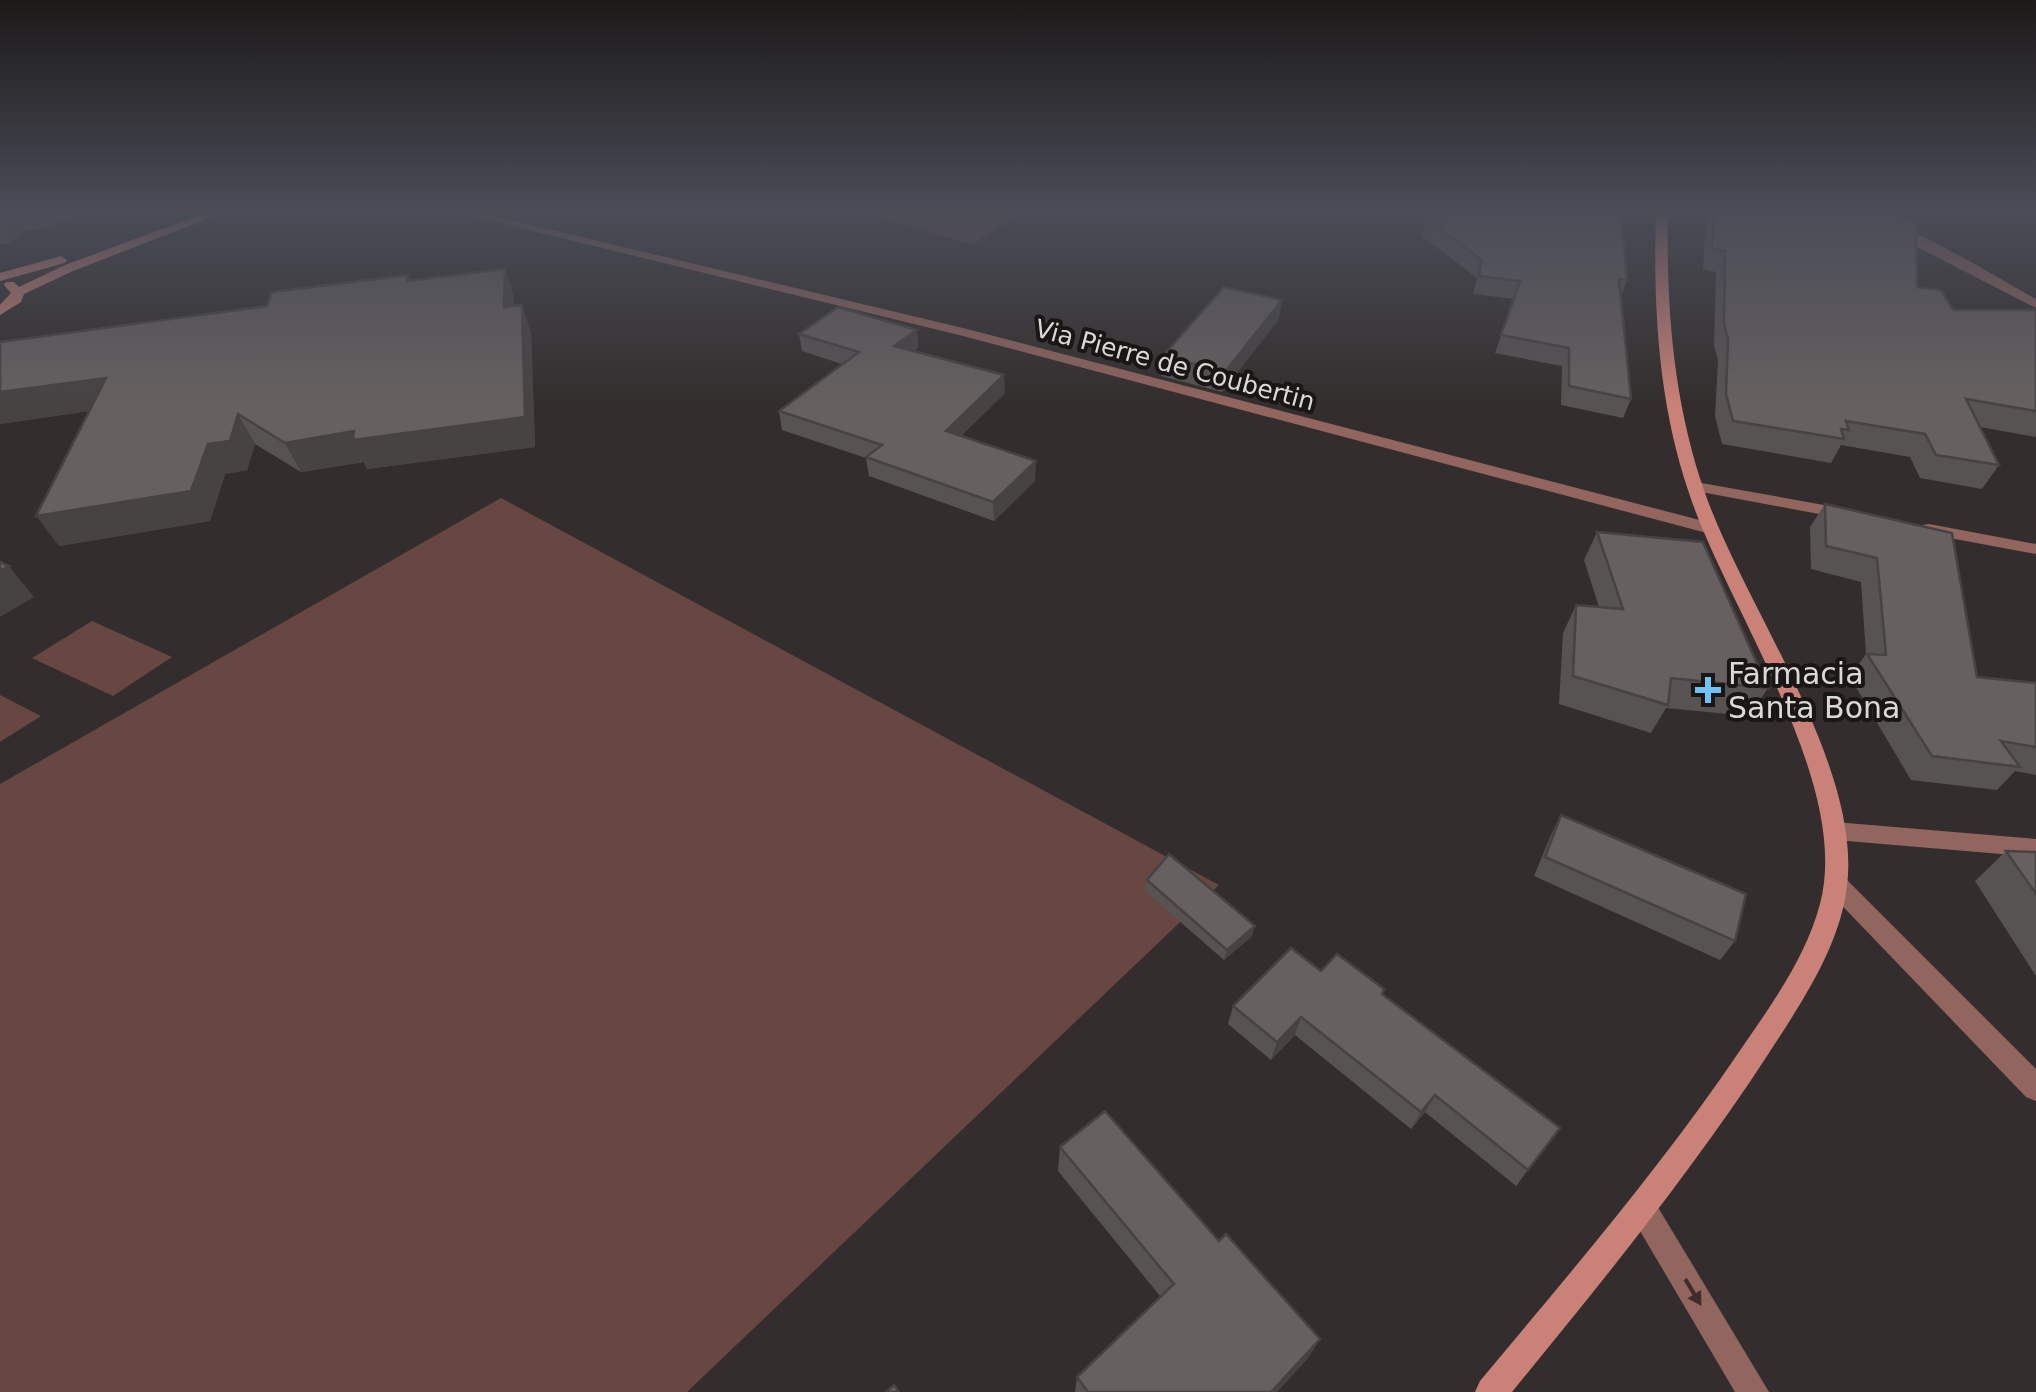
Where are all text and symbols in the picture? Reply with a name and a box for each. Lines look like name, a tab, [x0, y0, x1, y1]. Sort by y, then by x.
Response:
street label: Via Pierre de Coubertin	[1032, 314, 1318, 416]
place label: Farmacia Santa Bona	[1728, 656, 1900, 725]
marker: Farmacia Santa Bona	[1697, 679, 1719, 701]
one-way arrow	[1684, 1278, 1701, 1306]

